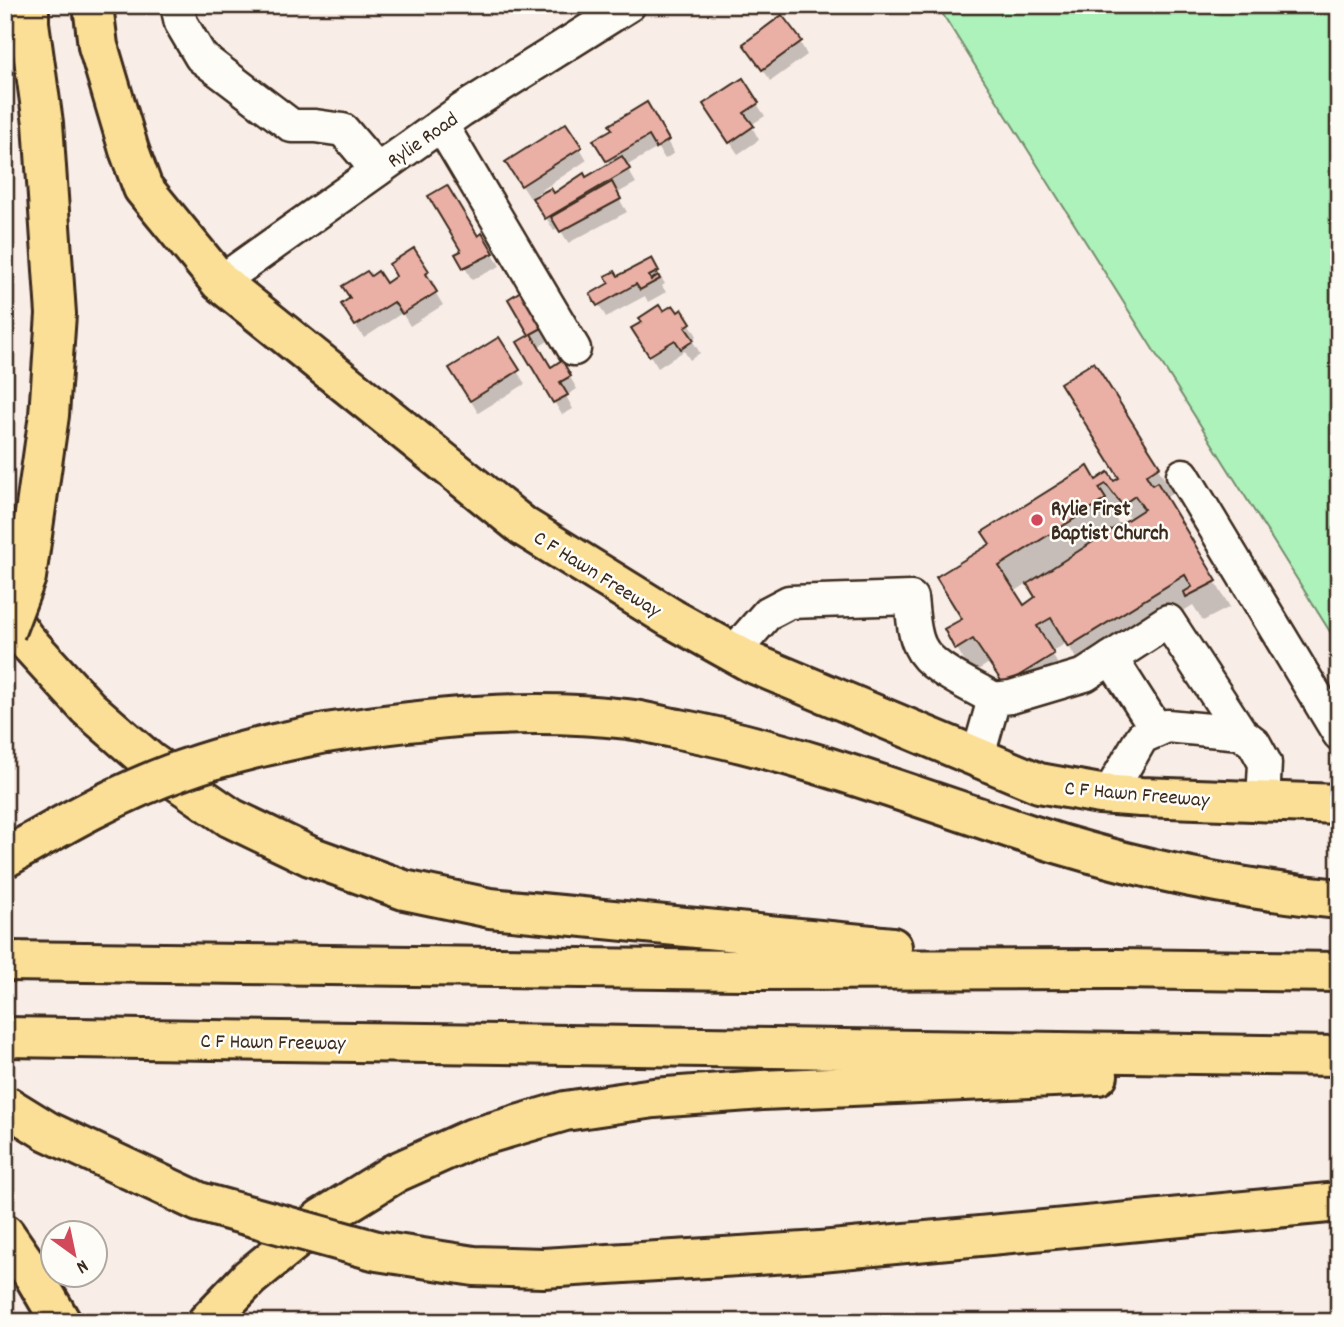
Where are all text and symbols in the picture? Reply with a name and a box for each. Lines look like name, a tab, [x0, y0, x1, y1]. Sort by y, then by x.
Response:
street label: Rylie Road	[382, 106, 465, 177]
place label: Rylie First Baptist Church	[1051, 496, 1169, 550]
marker: Rylie First Baptist Church	[1029, 512, 1045, 528]
street label: C F Hawn Freeway	[527, 524, 666, 627]
street label: C F Hawn Freeway	[1063, 775, 1211, 817]
street label: C F Hawn Freeway	[200, 1028, 346, 1060]
north arrow	[38, 1218, 108, 1288]
text: N	[70, 1251, 93, 1279]

